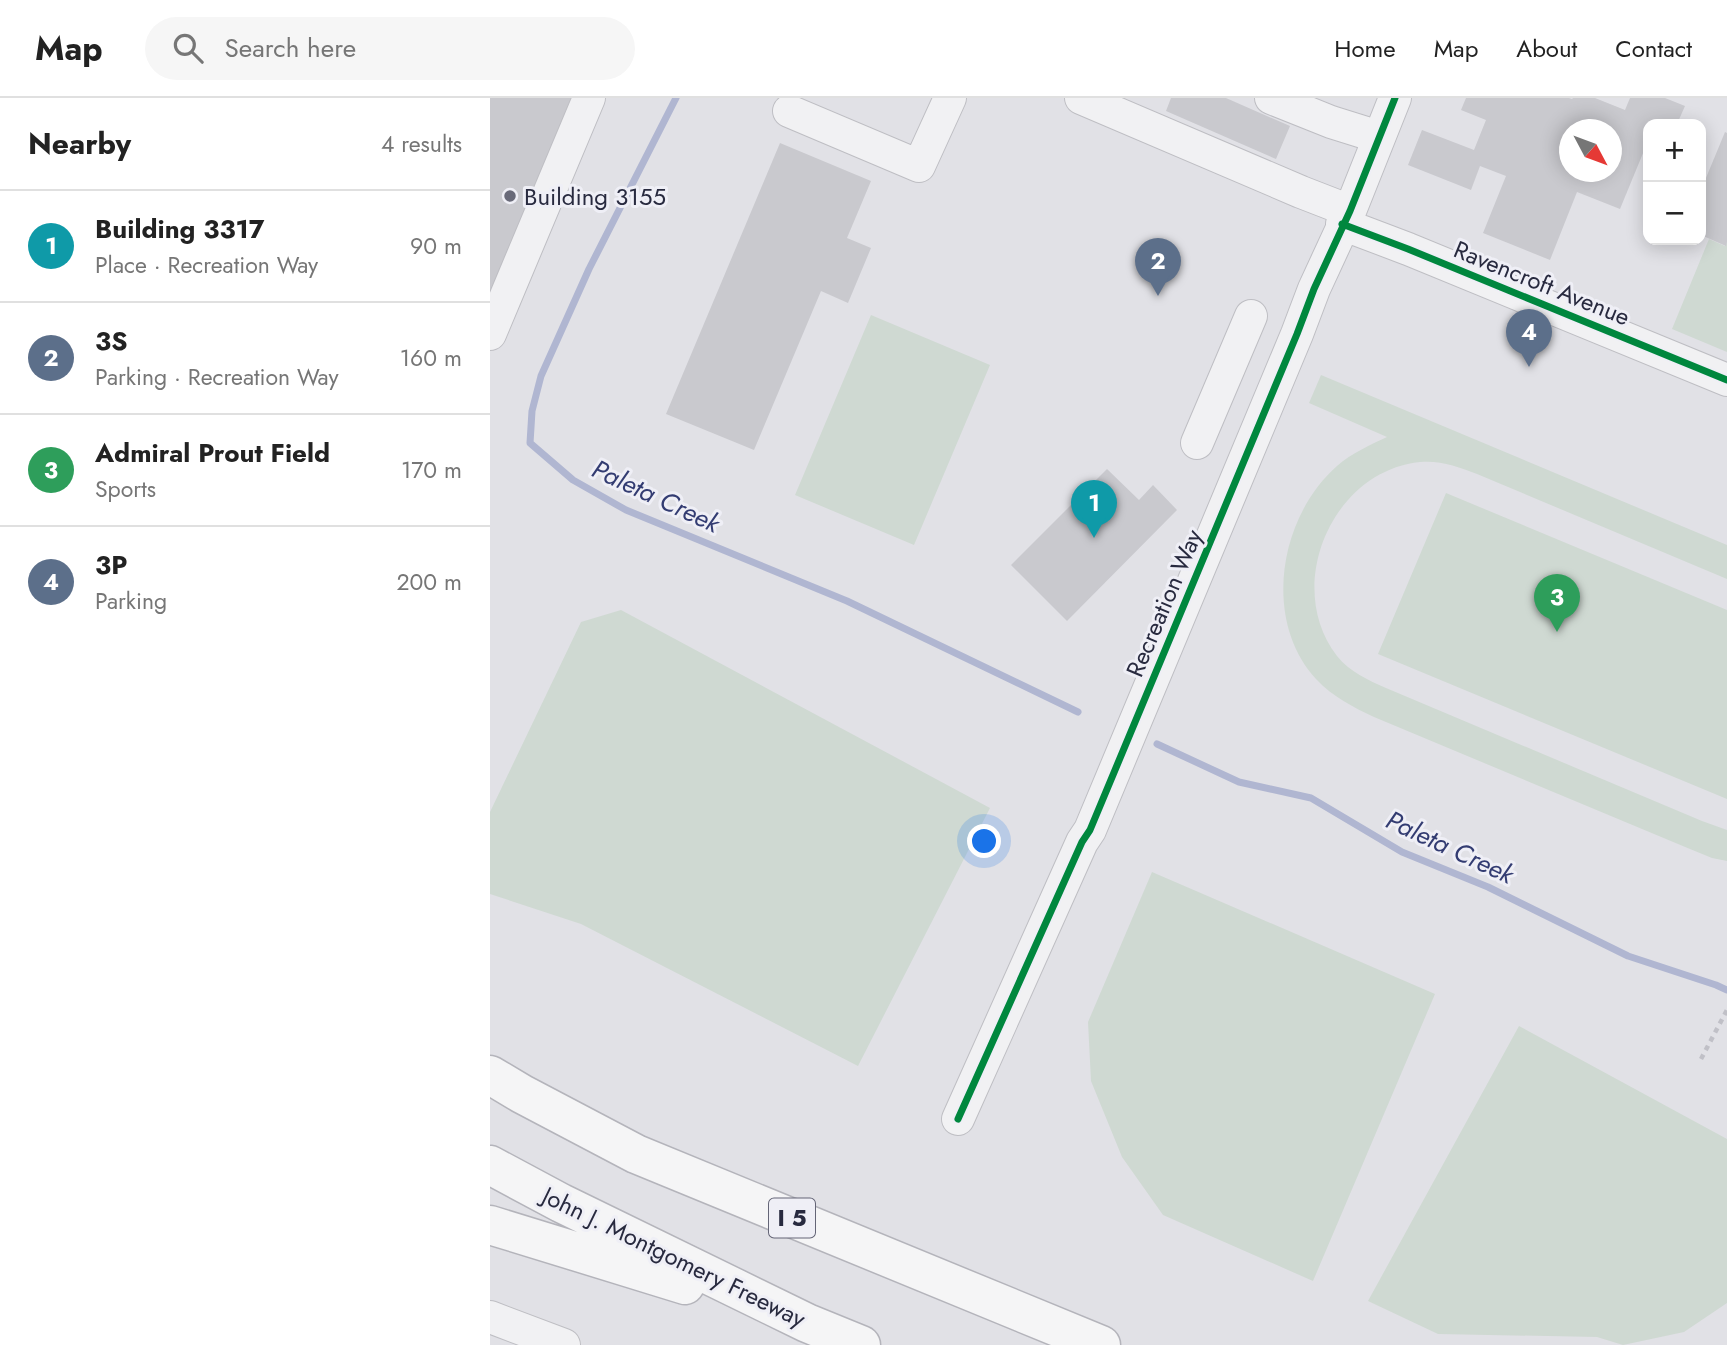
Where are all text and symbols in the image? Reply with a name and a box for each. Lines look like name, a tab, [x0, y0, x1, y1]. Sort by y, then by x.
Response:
search box	[145, 17, 635, 80]
text: Map	[35, 25, 103, 72]
icon: search	[169, 29, 207, 67]
text: Search here	[225, 29, 356, 67]
text: Home	[1334, 31, 1396, 66]
text: Map	[1434, 31, 1478, 66]
text: About	[1516, 31, 1577, 66]
text: Contact	[1615, 31, 1692, 66]
north arrow	[1559, 119, 1622, 182]
map controls	[1643, 119, 1706, 245]
button: +	[1643, 119, 1706, 182]
text: Nearby	[28, 122, 131, 165]
text: 4 results	[381, 127, 462, 161]
place label: Building 3155	[524, 179, 666, 214]
button: −	[1643, 182, 1706, 245]
marker: Building 3155	[502, 188, 518, 204]
text: Building 3317	[95, 210, 264, 248]
text: 1	[45, 229, 57, 263]
text: 90 m	[410, 229, 462, 263]
street label: Ravencroft Avenue	[1449, 232, 1635, 334]
pin: 2	[1135, 238, 1181, 296]
text: Place · Recreation Way	[95, 248, 318, 282]
pin: 4	[1506, 309, 1552, 367]
text: 3S	[95, 322, 127, 360]
text: 2	[43, 341, 59, 375]
text: 160 m	[400, 341, 462, 375]
text: Parking · Recreation Way	[95, 360, 339, 394]
text: Admiral Prout Field	[95, 434, 330, 472]
water label: Paleta Creek	[586, 450, 728, 543]
text: 3	[44, 453, 58, 487]
text: 170 m	[401, 453, 462, 487]
text: Sports	[95, 472, 156, 506]
pin: 1	[1071, 480, 1117, 538]
street label: Recreation Way	[1117, 523, 1211, 682]
text: 3P	[95, 546, 127, 584]
text: 4	[43, 565, 59, 599]
text: 200 m	[396, 565, 462, 599]
pin: 3	[1534, 574, 1580, 632]
text: Parking	[95, 584, 167, 618]
water label: Paleta Creek	[1380, 801, 1522, 894]
your location	[967, 824, 1001, 858]
street label: John J. Montgomery Freeway	[534, 1177, 812, 1336]
road number: I 5	[769, 1198, 815, 1238]

